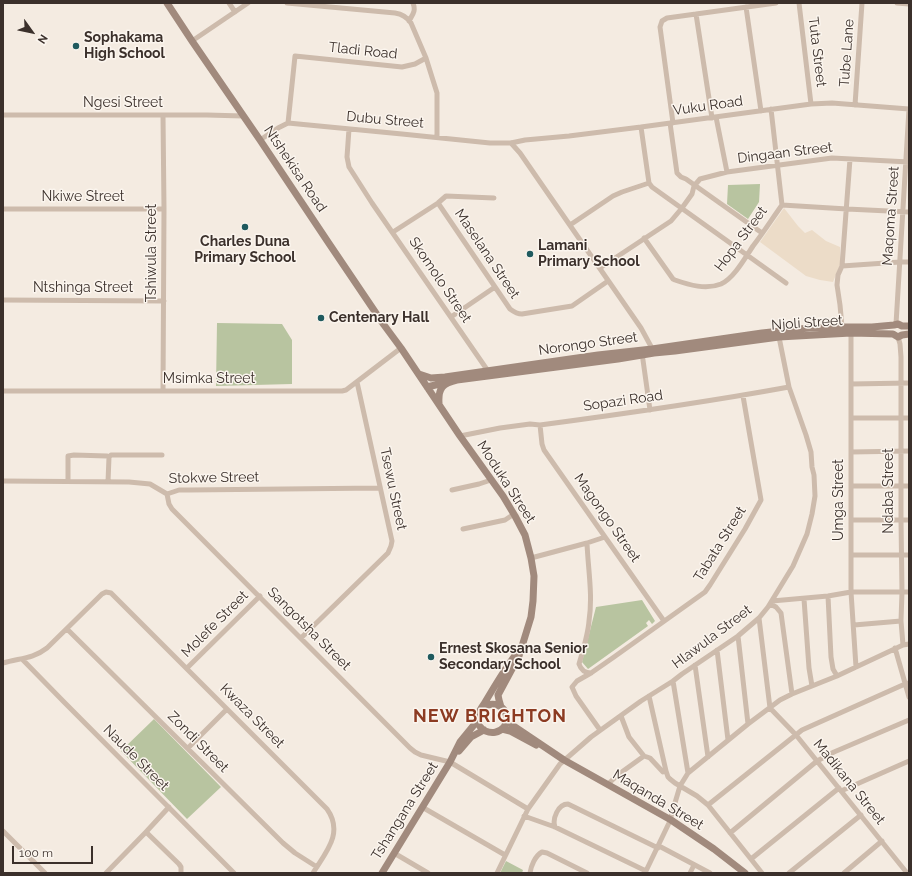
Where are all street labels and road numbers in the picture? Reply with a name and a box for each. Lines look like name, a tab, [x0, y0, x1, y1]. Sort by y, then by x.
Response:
street label: Tuta Street	[804, 16, 830, 88]
street label: Tube Lane	[836, 18, 858, 88]
street label: Tladi Road	[328, 39, 398, 63]
street label: Vuku Road	[672, 93, 744, 119]
street label: Ngesi Street	[83, 95, 163, 111]
street label: Dubu Street	[346, 108, 424, 132]
street label: Ntshekisa Road	[260, 123, 330, 215]
street label: Dingaan Street	[736, 139, 834, 167]
street label: Maqoma Street	[879, 166, 903, 266]
street label: Nkiwe Street	[41, 189, 125, 205]
street label: Hopa Street	[711, 203, 771, 275]
street label: Tshiwula Street	[144, 204, 160, 302]
street label: Maselana Street	[451, 206, 523, 302]
street label: Skomolo Street	[405, 234, 475, 326]
street label: Ntshinga Street	[33, 280, 133, 296]
street label: Njoli Street	[771, 312, 843, 334]
street label: Norongo Street	[538, 329, 638, 359]
street label: Msimka Street	[163, 371, 255, 387]
street label: Sopazi Road	[582, 387, 664, 415]
street label: Moduka Street	[473, 438, 539, 526]
street label: Tsewu Street	[376, 446, 410, 532]
street label: Ndaba Street	[881, 448, 897, 534]
street label: Umga Street	[831, 459, 847, 541]
street label: Stokwe Street	[169, 469, 259, 487]
street label: Magongo Street	[570, 470, 644, 566]
street label: Tabata Street	[690, 503, 750, 585]
street label: Sangotsha Street	[264, 584, 354, 674]
street label: Molefe Street	[178, 587, 252, 661]
street label: Hlawula Street	[669, 602, 755, 672]
street label: Kwaza Street	[216, 680, 288, 752]
street label: Zondi Street	[164, 708, 232, 776]
street label: Naude Street	[100, 722, 172, 794]
street label: Madikana Street	[809, 736, 889, 828]
street label: Tshangana Street	[368, 759, 442, 863]
street label: Maqanda Street	[610, 766, 706, 834]

